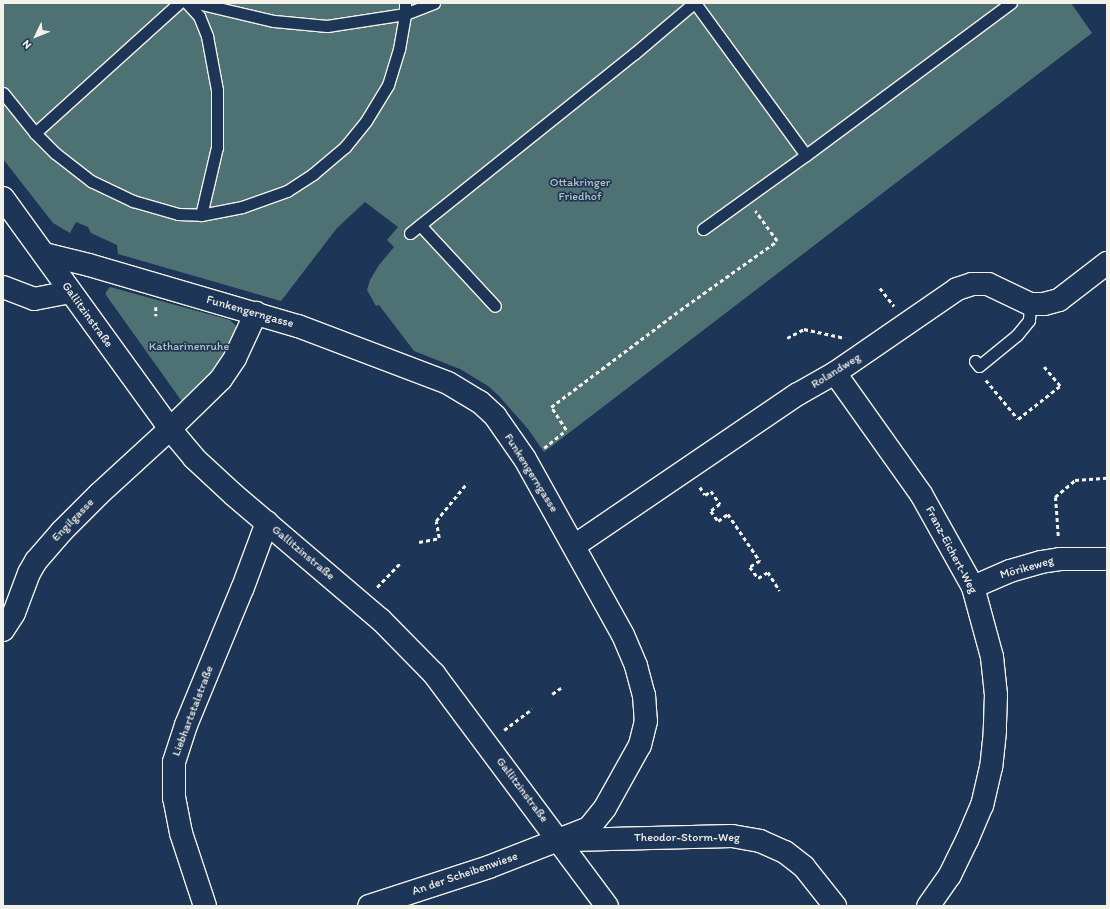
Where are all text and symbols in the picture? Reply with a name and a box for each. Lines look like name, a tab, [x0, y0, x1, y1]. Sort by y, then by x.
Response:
north arrow	[16, 16, 56, 56]
text: N	[20, 37, 34, 52]
park label: Ottakringer Friedhof	[550, 176, 610, 204]
street label: Gallitzinstraße	[58, 279, 116, 351]
street label: Funkengerngasse	[205, 293, 295, 331]
park label: Katharinenruhe	[149, 340, 229, 354]
street label: Rolandweg	[809, 350, 863, 392]
street label: Funkengerngasse	[501, 431, 561, 515]
street label: Engilgasse	[49, 495, 97, 545]
street label: Franz-Eichert-Weg	[922, 504, 980, 596]
street label: Gallitzinstraße	[269, 523, 337, 583]
street label: Mörikeweg	[998, 553, 1056, 583]
street label: Liebhartstalstraße	[169, 664, 217, 758]
street label: Gallitzinstraße	[493, 755, 551, 825]
street label: Theodor-Storm-Weg	[634, 831, 740, 845]
street label: An der Scheibenwiese	[410, 849, 520, 899]

